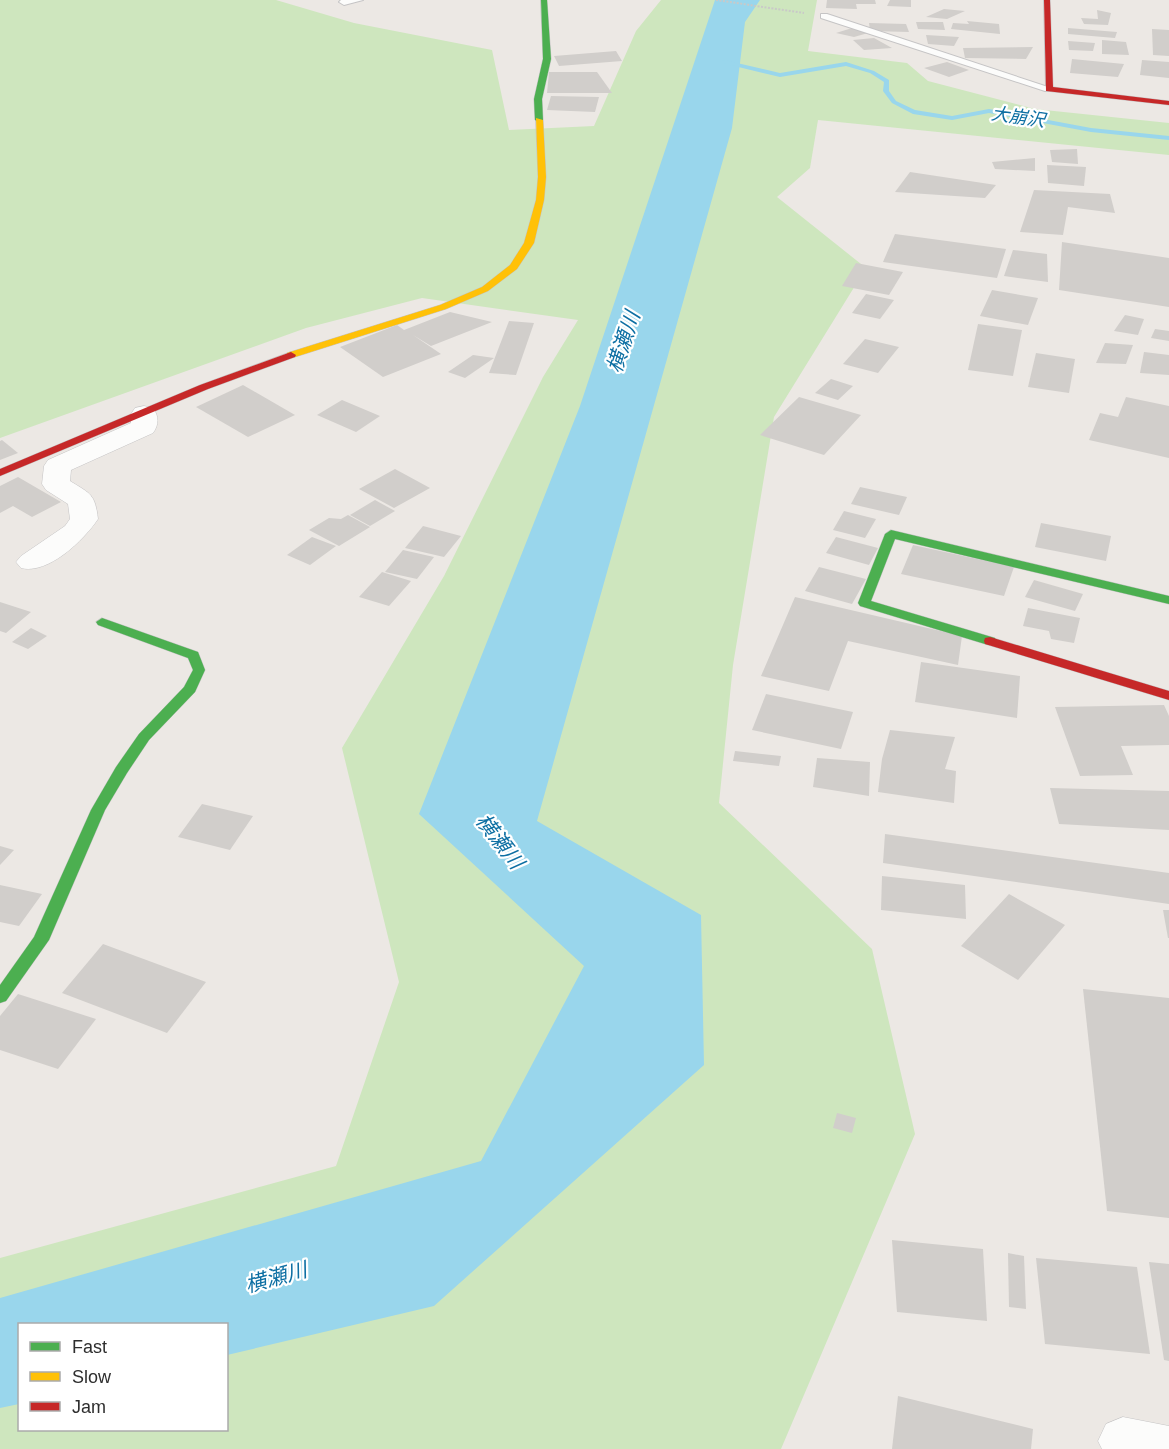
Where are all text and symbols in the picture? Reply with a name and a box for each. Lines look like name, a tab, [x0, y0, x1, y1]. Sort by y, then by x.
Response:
water label: 大崩沢	[990, 103, 1048, 131]
water label: 横瀬川	[602, 307, 644, 376]
water label: 横瀬川	[472, 809, 530, 874]
water label: 横瀬川	[243, 1257, 311, 1296]
legend	[18, 1323, 228, 1431]
text: Fast	[72, 1337, 107, 1357]
text: Slow	[72, 1367, 112, 1387]
text: Jam	[72, 1397, 106, 1417]

